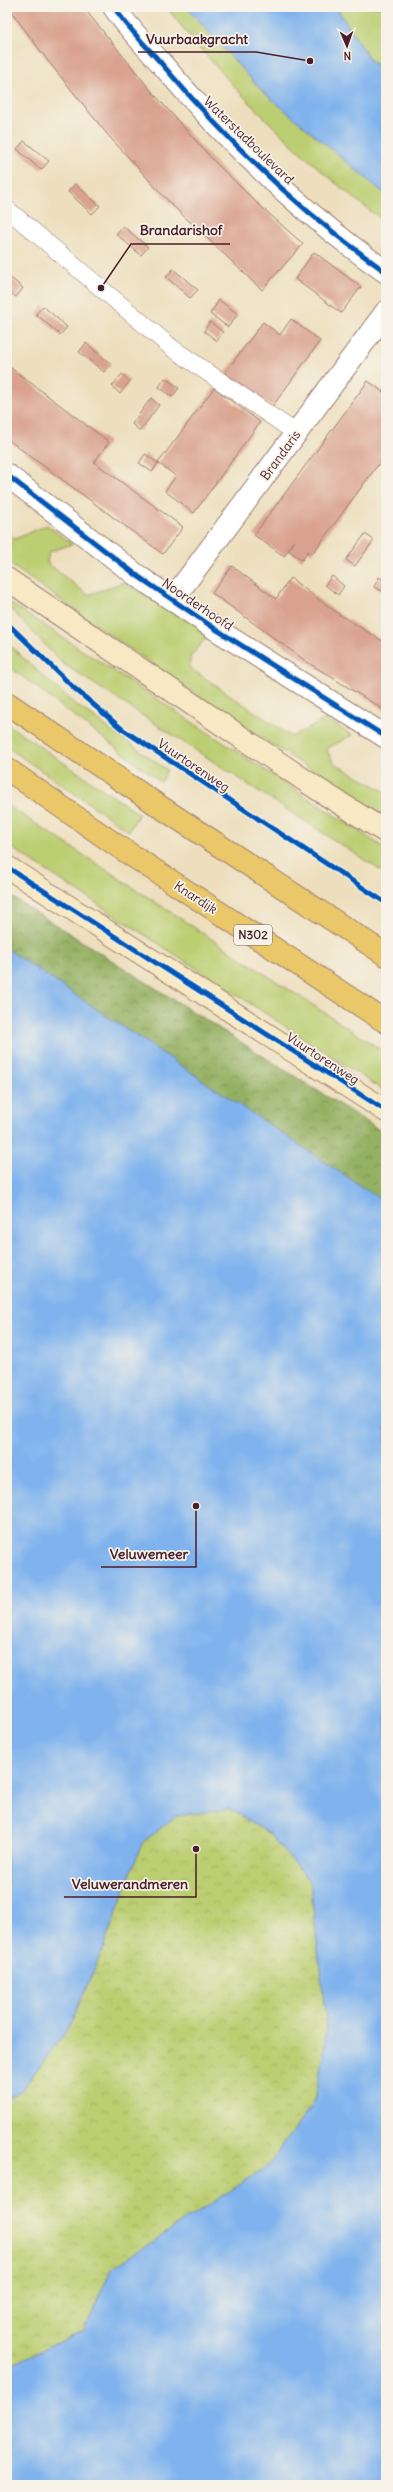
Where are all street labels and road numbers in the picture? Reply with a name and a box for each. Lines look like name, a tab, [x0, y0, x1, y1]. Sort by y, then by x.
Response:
street label: Waterstadboulevard	[200, 93, 298, 188]
street label: Brandaris	[257, 427, 304, 484]
street label: Noorderhoofd	[159, 574, 237, 635]
street label: Vuurtorenweg	[154, 735, 233, 796]
street label: Knardijk	[171, 877, 221, 918]
road number: N302	[234, 925, 272, 945]
street label: Vuurtorenweg	[283, 1029, 362, 1088]

